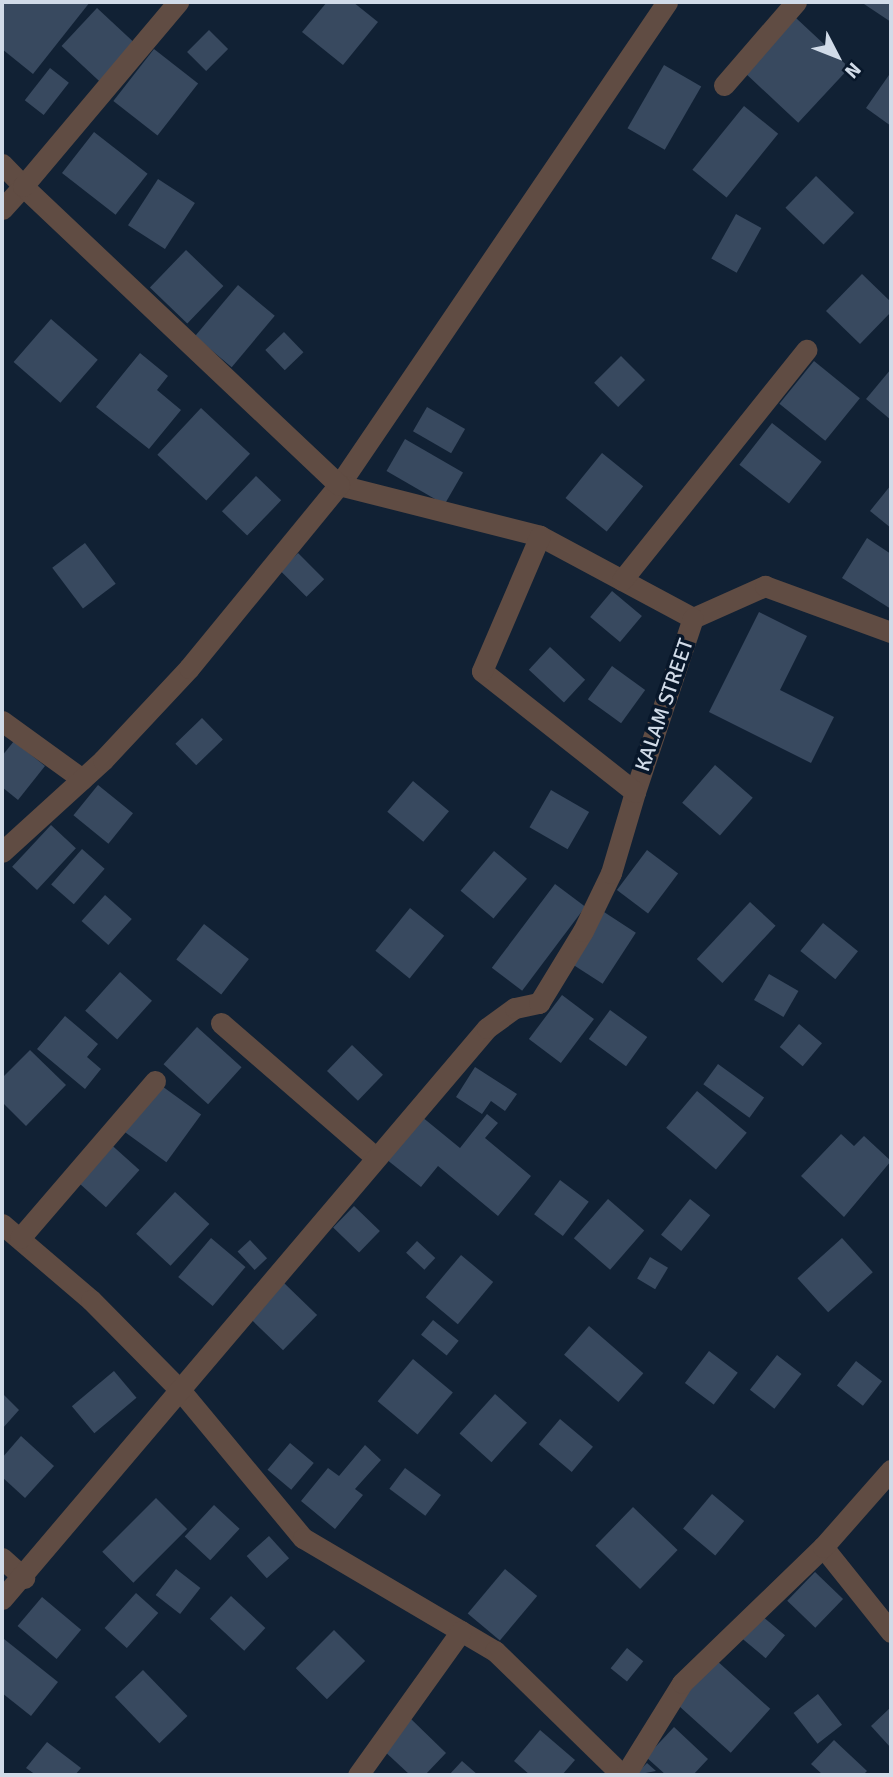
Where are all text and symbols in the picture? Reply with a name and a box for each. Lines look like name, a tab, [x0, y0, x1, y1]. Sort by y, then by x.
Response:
north arrow	[802, 21, 872, 91]
text: N	[839, 57, 866, 83]
street label: KALAM STREET	[630, 635, 698, 775]

